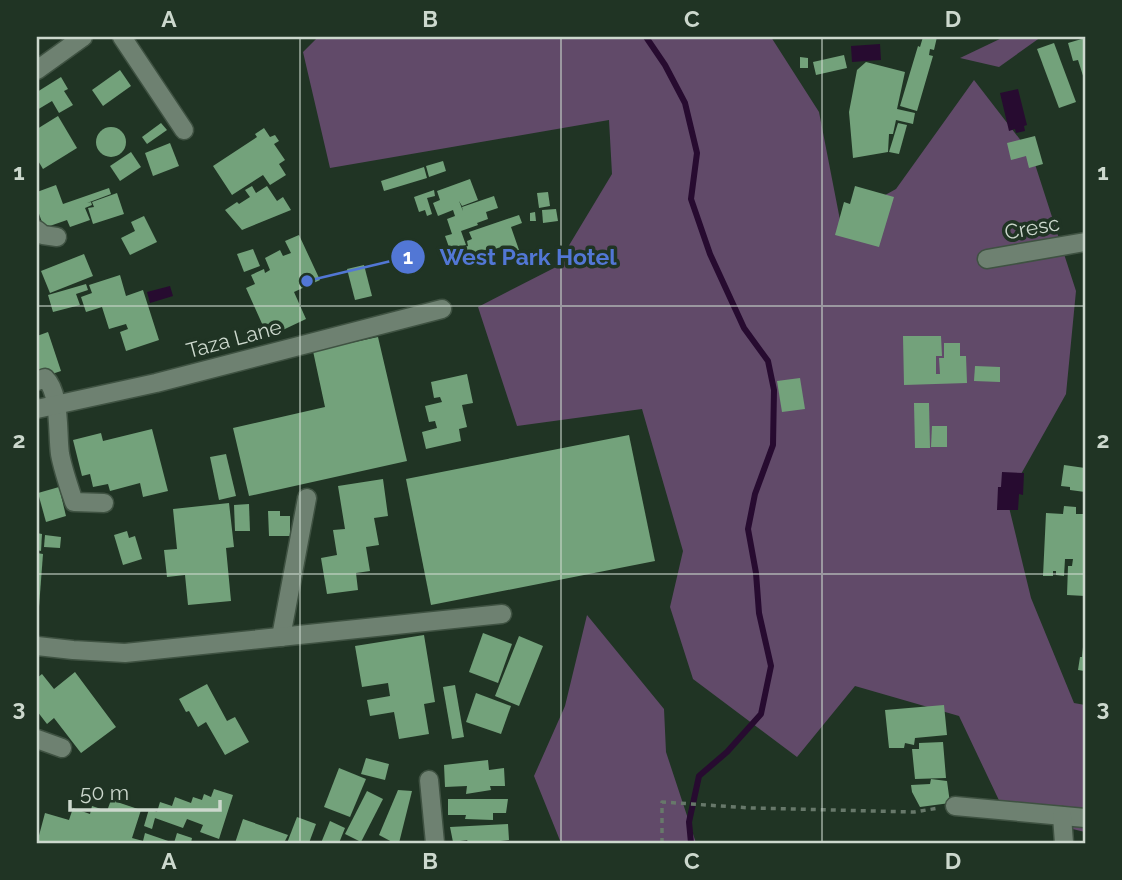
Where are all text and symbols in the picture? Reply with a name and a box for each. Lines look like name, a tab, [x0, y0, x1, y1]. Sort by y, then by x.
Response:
text: A	[161, 5, 177, 32]
text: B	[422, 5, 438, 32]
text: C	[684, 5, 700, 32]
text: D	[945, 5, 961, 32]
text: 1	[13, 158, 25, 185]
text: 1	[1097, 158, 1109, 185]
street label: Cresc	[1002, 210, 1061, 245]
callout: West Park Hotel	[390, 235, 630, 279]
text: West Park Hotel	[439, 243, 617, 270]
text: 1	[403, 244, 413, 269]
street label: Taza Lane	[184, 314, 284, 363]
text: 2	[13, 426, 25, 453]
text: 2	[1097, 426, 1109, 453]
text: 3	[13, 694, 25, 721]
text: 3	[1097, 694, 1109, 721]
scale bar	[70, 768, 220, 812]
text: 50 m	[80, 780, 129, 805]
text: A	[161, 847, 177, 874]
text: B	[422, 847, 438, 874]
text: C	[684, 847, 700, 874]
text: D	[945, 847, 961, 874]

